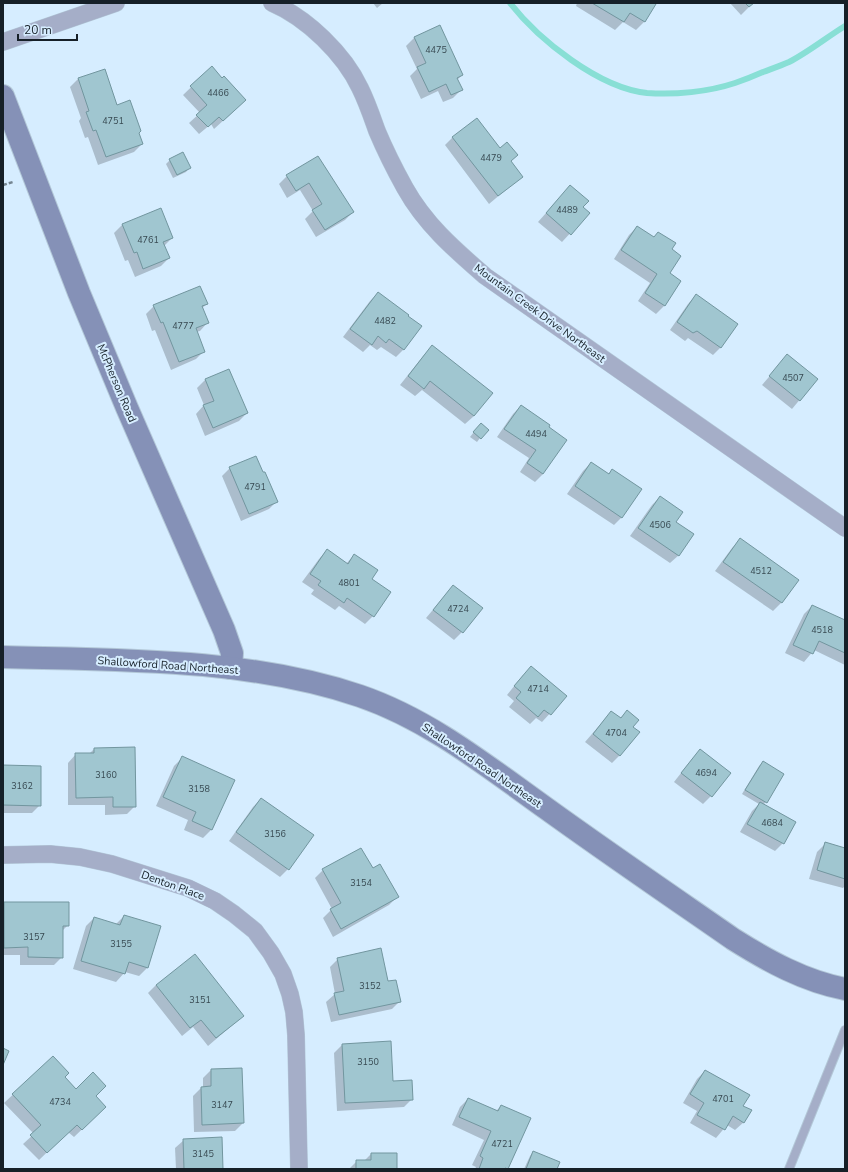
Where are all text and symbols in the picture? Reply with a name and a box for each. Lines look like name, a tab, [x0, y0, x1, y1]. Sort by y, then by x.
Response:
scale bar	[18, 16, 77, 42]
text: 20 m	[24, 22, 52, 38]
house number: 4475	[425, 44, 447, 56]
house number: 4466	[207, 87, 229, 99]
house number: 4751	[102, 115, 124, 127]
house number: 4479	[480, 152, 502, 164]
house number: 4489	[556, 204, 578, 216]
house number: 4761	[137, 234, 159, 246]
street label: Mountain Creek Drive Northeast	[471, 261, 608, 366]
house number: 4482	[374, 315, 396, 327]
house number: 4777	[172, 320, 194, 332]
street label: McPherson Road	[93, 342, 140, 425]
house number: 4507	[782, 372, 804, 384]
house number: 4494	[525, 428, 547, 440]
house number: 4791	[244, 481, 266, 493]
house number: 4506	[649, 519, 671, 531]
house number: 4512	[750, 565, 772, 577]
house number: 4801	[338, 577, 360, 589]
house number: 4724	[447, 603, 469, 615]
house number: 4518	[811, 624, 833, 636]
street label: Shallowford Road Northeast	[97, 653, 239, 678]
house number: 4714	[527, 683, 549, 695]
street label: Shallowford Road Northeast	[419, 720, 545, 811]
house number: 4704	[605, 727, 627, 739]
house number: 4694	[695, 767, 717, 779]
house number: 3160	[95, 769, 117, 781]
house number: 3162	[11, 780, 33, 792]
house number: 3158	[188, 783, 210, 795]
house number: 4684	[761, 817, 783, 829]
house number: 3156	[264, 828, 286, 840]
street label: Denton Place	[139, 867, 207, 904]
house number: 3154	[350, 877, 372, 889]
house number: 3157	[23, 931, 45, 943]
house number: 3155	[110, 938, 132, 950]
house number: 3152	[359, 980, 381, 992]
house number: 3151	[189, 994, 211, 1006]
house number: 3150	[357, 1056, 379, 1068]
house number: 4701	[712, 1093, 734, 1105]
house number: 4734	[49, 1096, 71, 1108]
house number: 3147	[211, 1099, 233, 1111]
house number: 4721	[491, 1138, 513, 1150]
house number: 3145	[192, 1148, 214, 1160]

